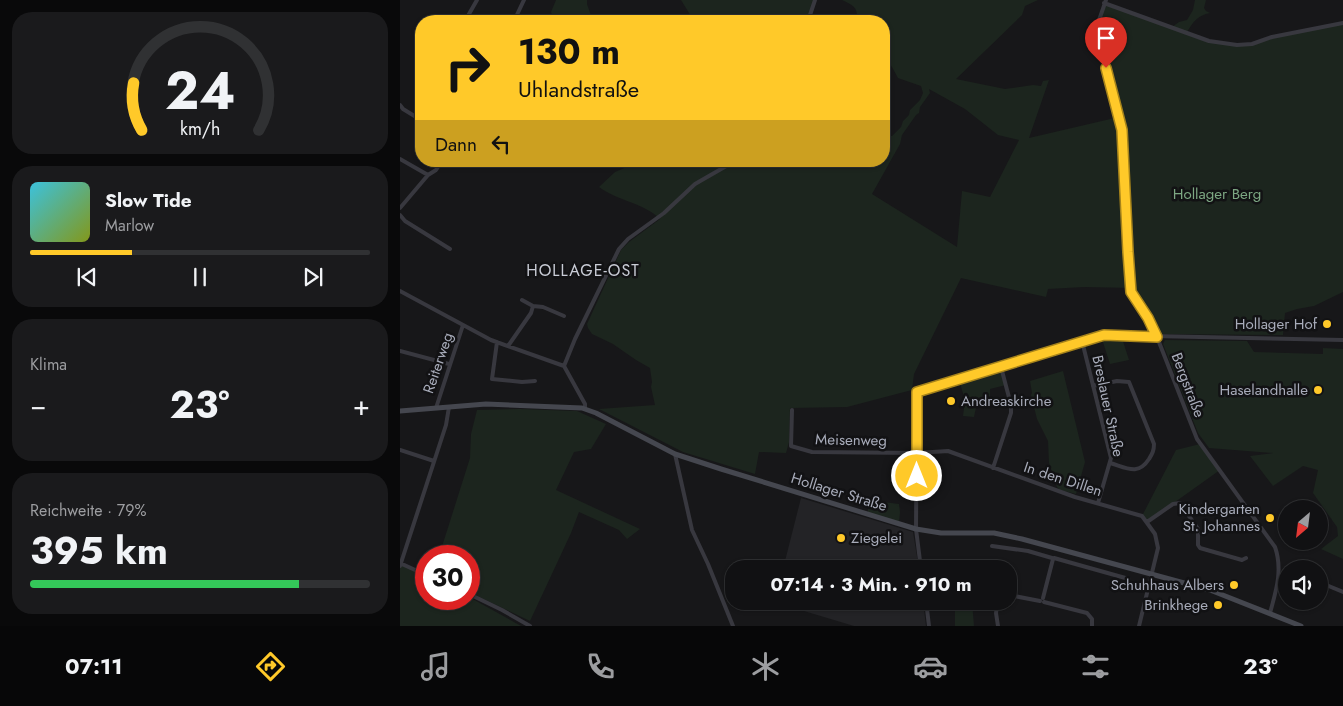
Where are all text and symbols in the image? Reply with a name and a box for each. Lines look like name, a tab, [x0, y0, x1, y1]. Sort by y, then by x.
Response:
pin	[1085, 17, 1127, 68]
icon: arrive	[1092, 24, 1120, 52]
text: 130 m	[518, 27, 620, 77]
icon: right	[435, 35, 500, 100]
text: 24	[165, 53, 235, 129]
text: Uhlandstraße	[518, 73, 639, 105]
text: km/h	[180, 116, 220, 142]
icon: left	[487, 130, 515, 158]
text: Dann	[435, 131, 477, 158]
park label: Hollager Berg	[1173, 183, 1261, 205]
text: Slow Tide	[105, 187, 192, 214]
text: Marlow	[105, 214, 154, 237]
district label: HOLLAGE-OST	[526, 259, 640, 282]
icon: previous	[73, 263, 101, 291]
icon: pause	[186, 263, 214, 291]
icon: next	[299, 263, 327, 291]
place label: Hollager Hof	[1235, 313, 1318, 335]
marker: Hollager Hof	[1321, 318, 1333, 330]
street label: Reiterweg	[417, 330, 459, 396]
street label: Bergstraße	[1166, 349, 1211, 421]
text: Klima	[30, 353, 67, 376]
street label: Breslauer Straße	[1086, 353, 1130, 459]
text: 23°	[170, 377, 230, 432]
place label: Haselandhalle	[1219, 379, 1308, 401]
marker: Haselandhalle	[1312, 384, 1324, 396]
text: −	[30, 385, 47, 426]
text: +	[353, 385, 370, 426]
place label: Andreaskirche	[961, 390, 1052, 412]
marker: Andreaskirche	[945, 395, 957, 407]
street label: Meisenweg	[815, 428, 887, 452]
position arrow	[890, 449, 942, 501]
street label: In den Dillen	[1021, 456, 1105, 502]
street label: Hollager Straße	[788, 467, 890, 517]
place label: Kindergarten St. Johannes	[1178, 498, 1260, 537]
text: Reichweite · 79%	[30, 499, 146, 522]
north arrow	[1278, 500, 1328, 550]
map controls	[1278, 500, 1328, 610]
marker: Kindergarten St. Johannes	[1264, 512, 1276, 524]
text: 395 km	[30, 523, 168, 578]
place label: Ziegelei	[851, 527, 902, 549]
marker: Ziegelei	[835, 532, 847, 544]
speed limit sign: 30	[415, 545, 480, 610]
button: sound	[1278, 560, 1328, 610]
text: 07:14 · 3 Min. · 910 m	[770, 571, 972, 598]
place label: Schuhhaus Albers	[1111, 574, 1224, 596]
marker: Schuhhaus Albers	[1228, 579, 1240, 591]
place label: Brinkhege	[1144, 594, 1208, 616]
marker: Brinkhege	[1212, 599, 1224, 611]
icon: directions	[253, 649, 288, 684]
icon: music	[418, 649, 453, 684]
icon: phone	[583, 649, 618, 684]
icon: climate	[748, 649, 783, 684]
icon: car	[913, 649, 948, 684]
icon: filters	[1078, 649, 1113, 684]
text: 07:11	[65, 650, 122, 682]
text: 23°	[1243, 650, 1278, 682]

